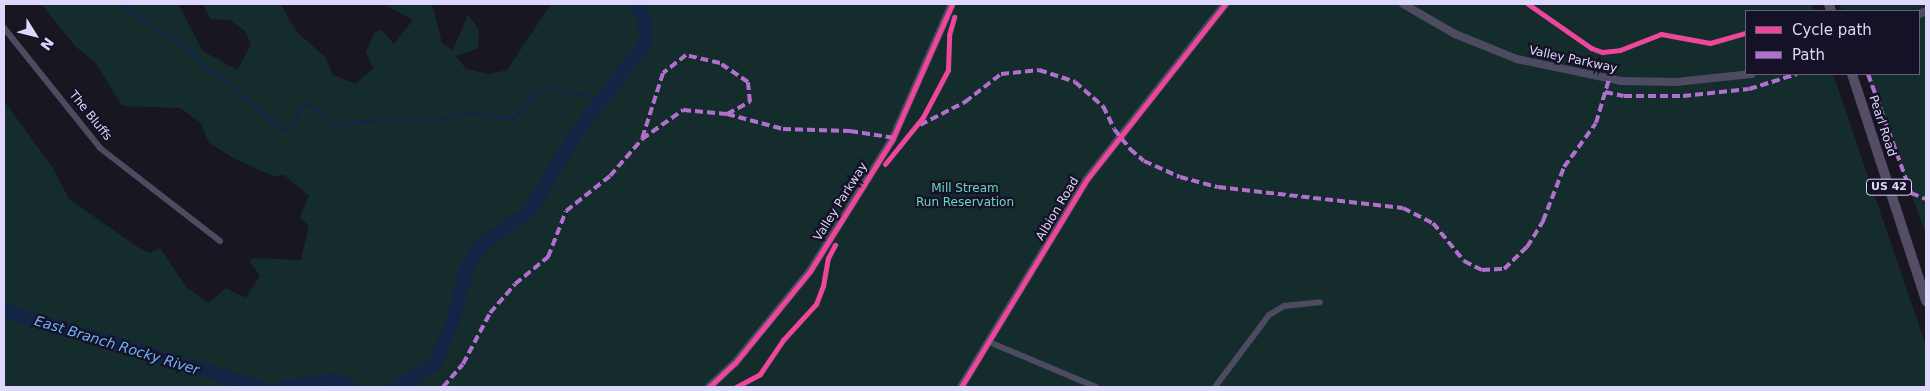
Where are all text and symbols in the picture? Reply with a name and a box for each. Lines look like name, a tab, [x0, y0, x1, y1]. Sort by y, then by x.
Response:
north arrow	[10, 10, 60, 60]
legend	[1745, 10, 1920, 75]
text: Cycle path	[1792, 21, 1872, 39]
text: N	[37, 34, 57, 53]
street label: Valley Parkway	[1528, 44, 1618, 76]
text: Path	[1792, 46, 1825, 64]
street label: The Bluffs	[66, 88, 114, 144]
street label: Pearl Road	[1865, 93, 1899, 159]
street label: Valley Parkway	[811, 160, 871, 244]
street label: Albion Road	[1033, 175, 1083, 243]
road number: US 42	[1865, 178, 1913, 196]
park label: Mill Stream Run Reservation	[916, 182, 1014, 210]
water label: East Branch Rocky River	[32, 312, 202, 378]

